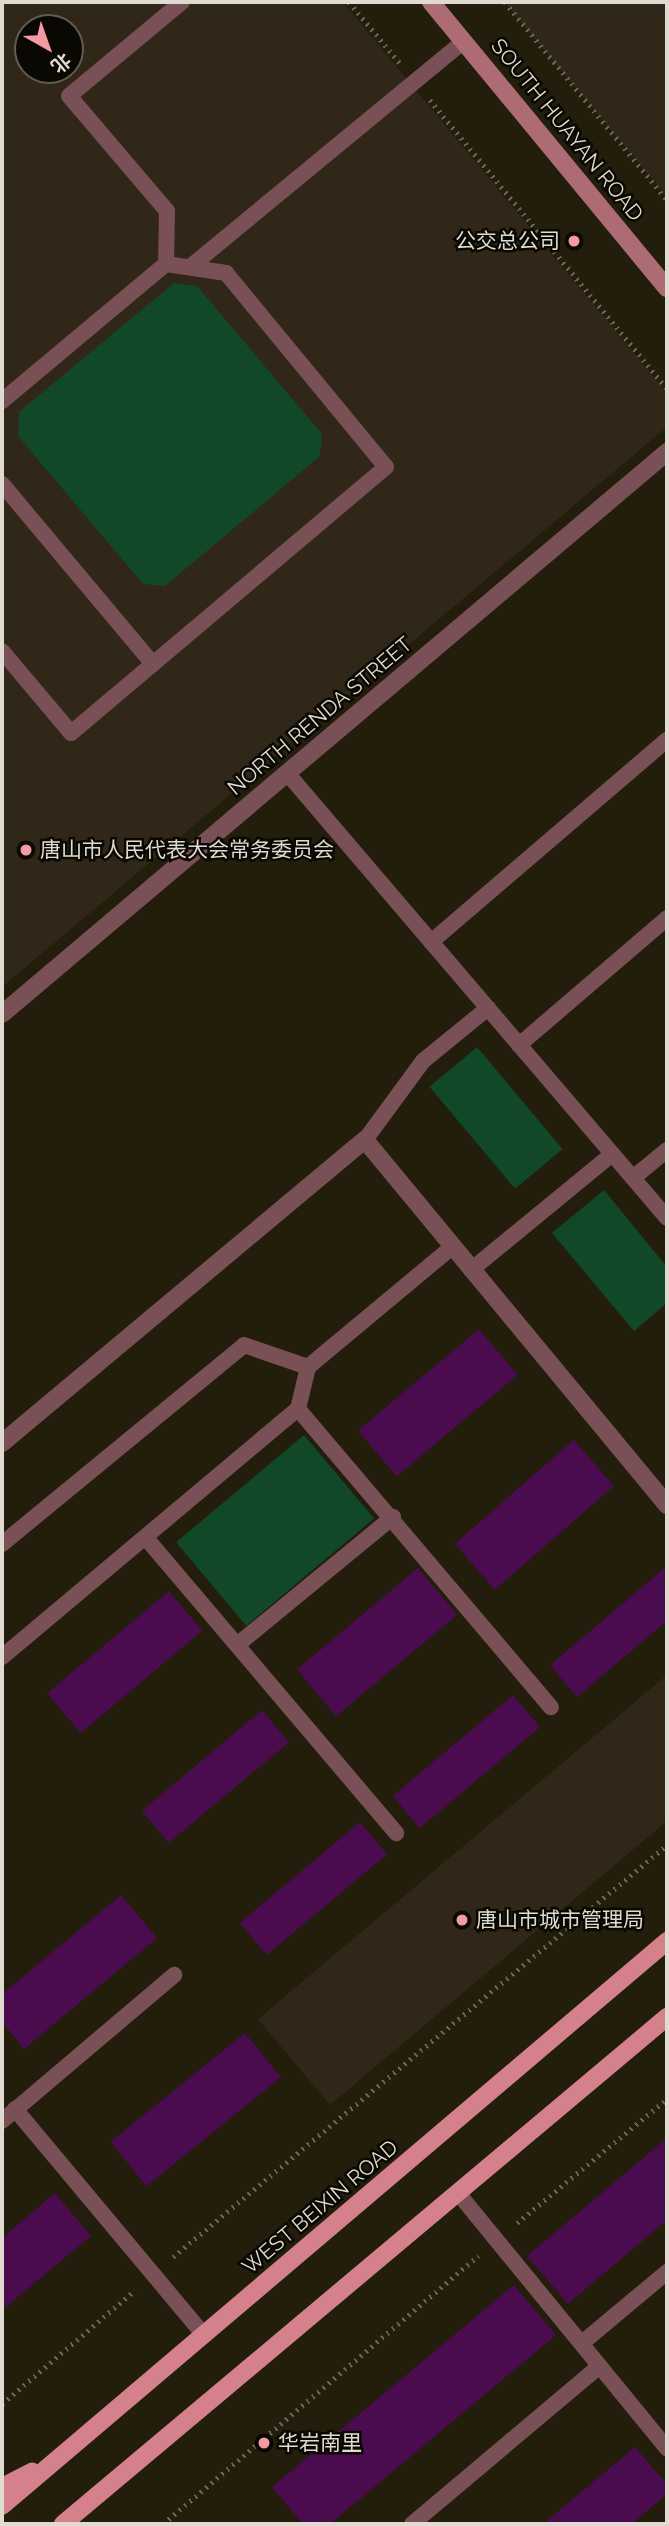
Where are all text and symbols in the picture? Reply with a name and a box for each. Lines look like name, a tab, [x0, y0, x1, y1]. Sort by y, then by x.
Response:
north arrow	[14, 14, 84, 84]
street label: SOUTH HUAYAN ROAD	[486, 34, 648, 226]
text: 北	[47, 49, 76, 78]
place label: 公交总公司	[455, 228, 560, 254]
marker: 公交总公司	[566, 233, 582, 249]
street label: NORTH RENDA STREET	[222, 631, 418, 801]
place label: 唐山市人民代表大会常务委员会	[40, 837, 334, 863]
marker: 唐山市人民代表大会常务委员会	[18, 842, 34, 858]
place label: 唐山市城市管理局	[476, 1907, 644, 1933]
marker: 唐山市城市管理局	[454, 1912, 470, 1928]
street label: WEST BEIXIN ROAD	[237, 2134, 403, 2280]
place label: 华岩南里	[278, 2430, 362, 2456]
marker: 华岩南里	[256, 2435, 272, 2451]

